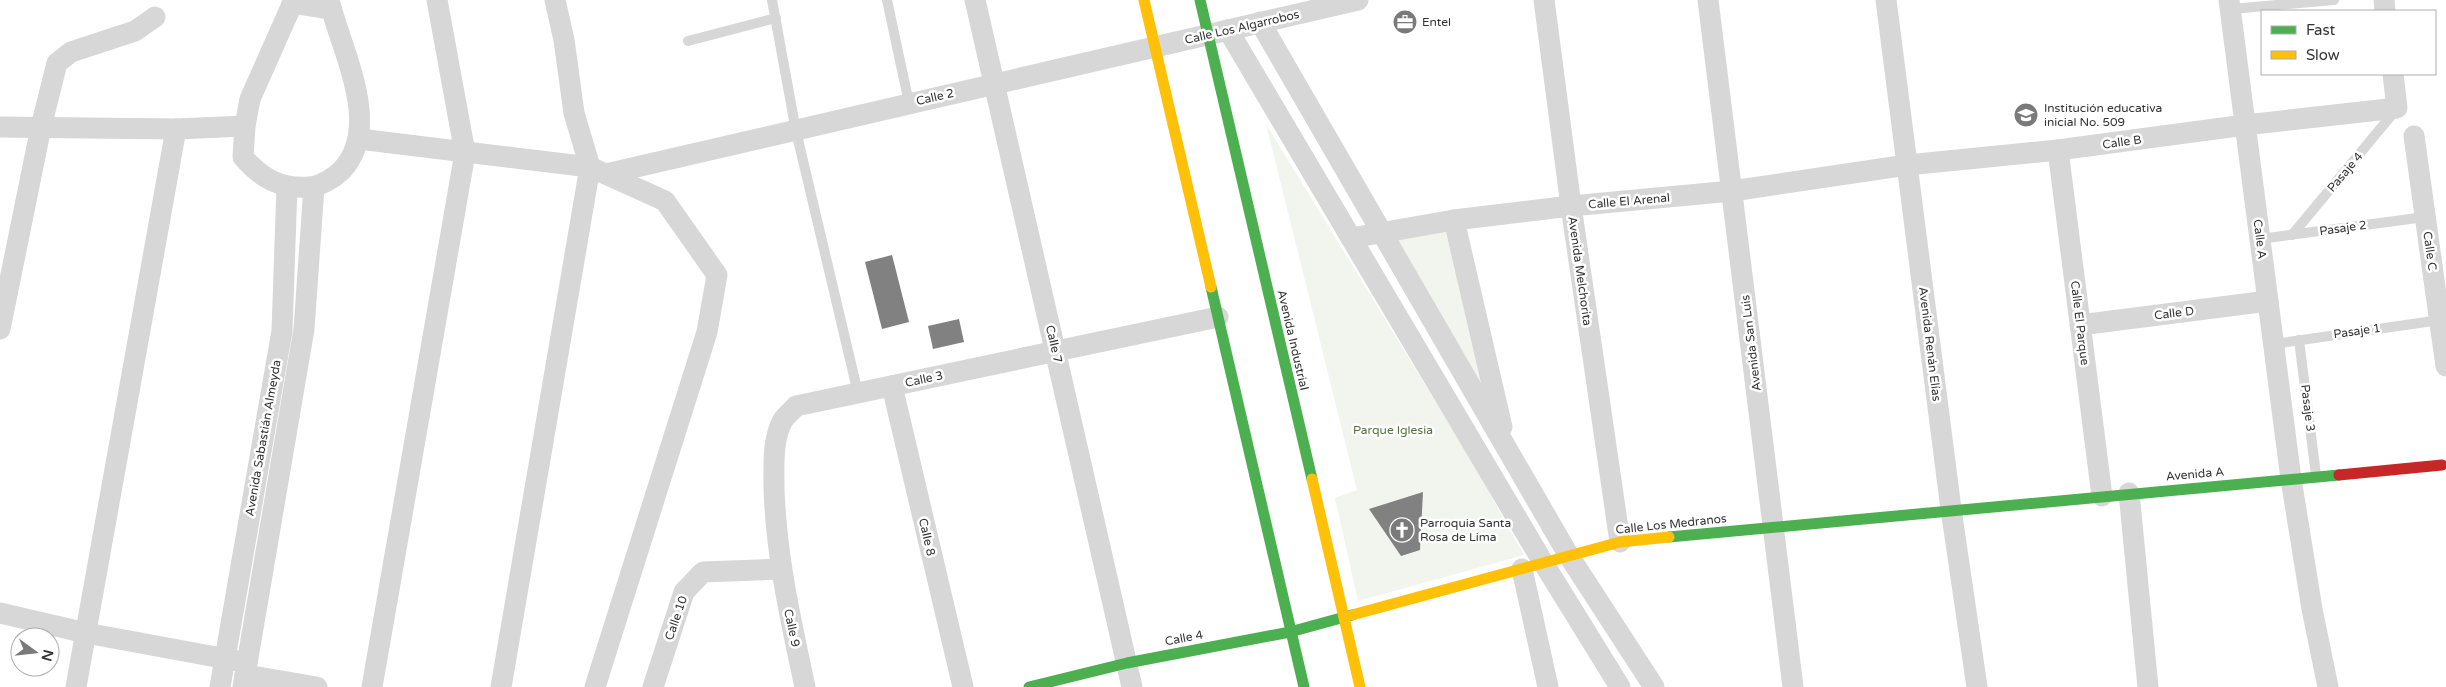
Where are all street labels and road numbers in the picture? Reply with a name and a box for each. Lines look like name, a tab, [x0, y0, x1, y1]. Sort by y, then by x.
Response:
street label: Calle Los Algarrobos	[1183, 7, 1301, 47]
street label: Calle 2	[915, 86, 955, 108]
street label: Calle B	[2102, 132, 2142, 152]
street label: Pasaje 4	[2324, 149, 2366, 195]
street label: Calle El Arenal	[1588, 190, 1670, 212]
street label: Avenida Melchorita	[1565, 215, 1595, 327]
street label: Calle A	[2251, 218, 2269, 260]
street label: Pasaje 2	[2319, 218, 2367, 238]
street label: Calle C	[2420, 231, 2440, 271]
street label: Calle El Parque	[2068, 280, 2092, 366]
street label: Avenida Renán Elías	[1916, 286, 1944, 402]
street label: Avenida Industrial	[1275, 289, 1311, 391]
street label: Avenida San Luis	[1738, 294, 1764, 392]
street label: Calle D	[2153, 304, 2195, 322]
street label: Pasaje 1	[2333, 321, 2381, 341]
street label: Calle 7	[1043, 324, 1065, 364]
street label: Avenida Sabastián Almeyda	[242, 359, 284, 517]
street label: Calle 3	[904, 368, 944, 390]
street label: Pasaje 3	[2298, 384, 2318, 432]
street label: Avenida A	[2165, 464, 2225, 484]
street label: Calle Los Medranos	[1615, 511, 1727, 537]
street label: Calle 8	[916, 517, 938, 557]
street label: Calle 10	[662, 594, 690, 642]
street label: Calle 9	[781, 608, 803, 648]
street label: Calle 4	[1164, 627, 1205, 649]

